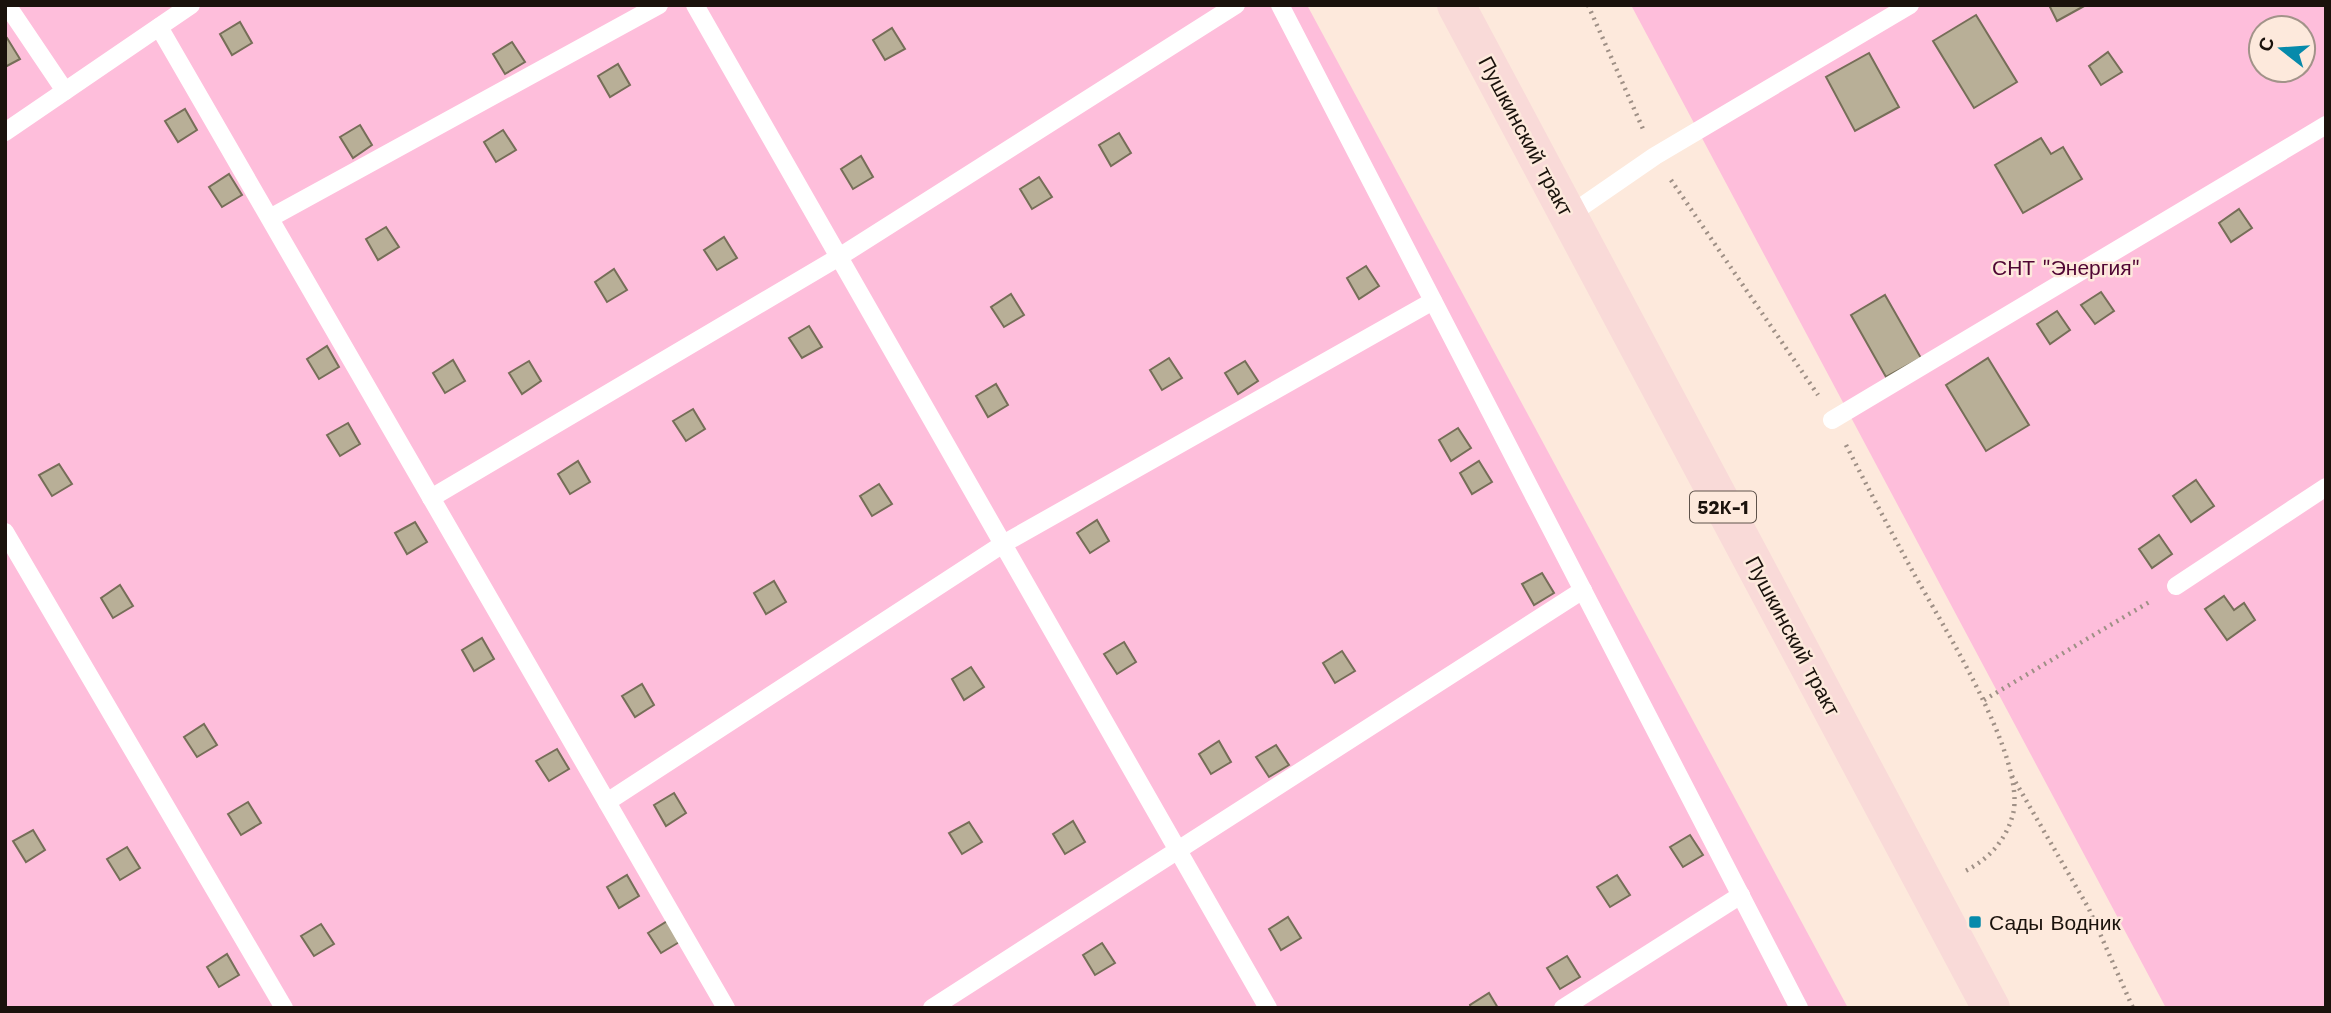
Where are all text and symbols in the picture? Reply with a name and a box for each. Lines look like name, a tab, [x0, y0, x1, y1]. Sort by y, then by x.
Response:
north arrow	[2247, 14, 2317, 84]
text: С	[2253, 34, 2279, 54]
street label: Пушкинский тракт	[1473, 52, 1579, 220]
park label: СНТ "Энергия"	[1992, 255, 2140, 280]
road number: 52К-1	[1690, 492, 1756, 522]
street label: Пушкинский тракт	[1740, 552, 1846, 720]
place label: Сады Водник	[1989, 910, 2121, 935]
marker: Сады Водник	[1967, 914, 1983, 930]

